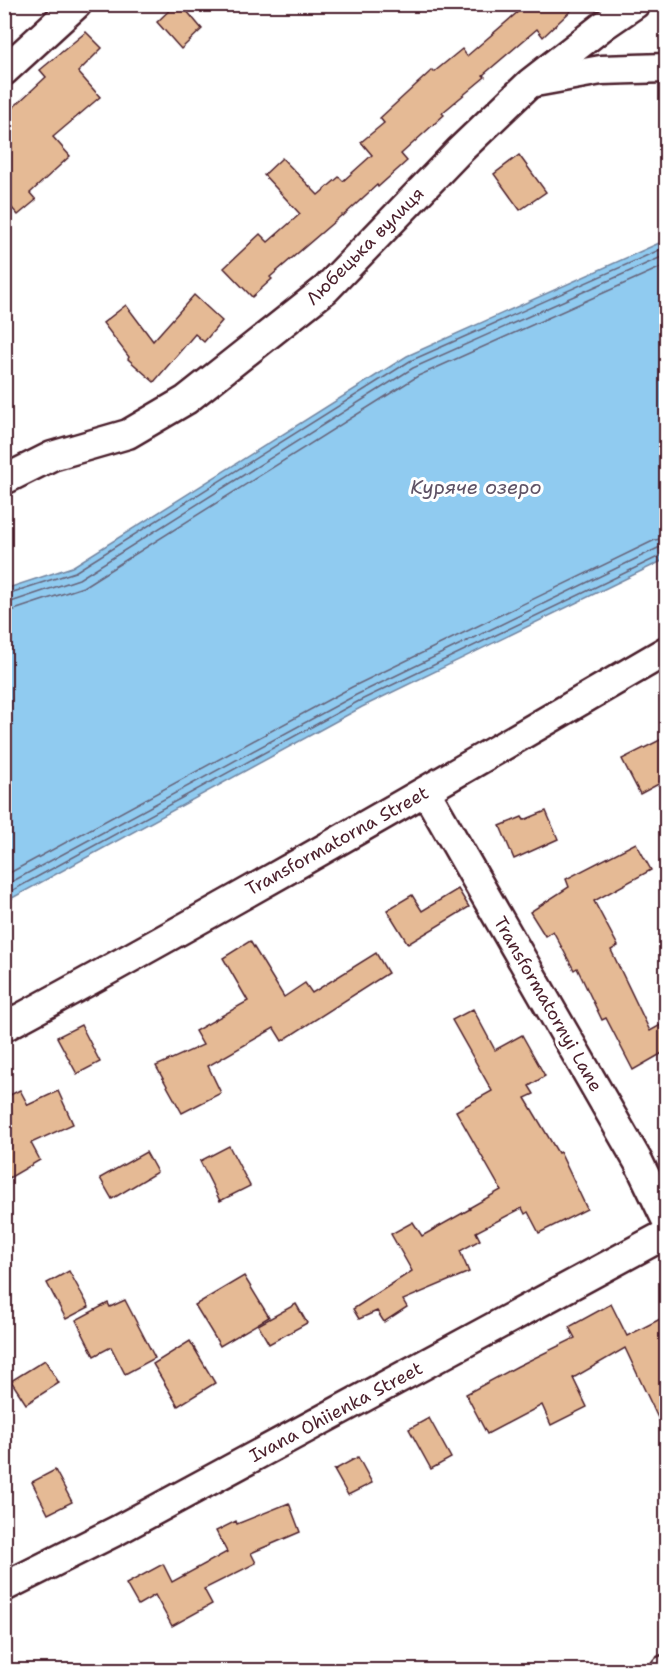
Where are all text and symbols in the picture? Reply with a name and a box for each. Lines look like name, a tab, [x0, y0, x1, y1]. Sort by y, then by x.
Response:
street label: Любецька вулиця	[301, 182, 429, 310]
water label: Куряче озеро	[410, 474, 542, 500]
street label: Transformatorna Street	[241, 781, 433, 901]
street label: Transformatornyi Lane	[488, 912, 608, 1096]
street label: Ivana Ohiienka Street	[245, 1356, 427, 1468]

